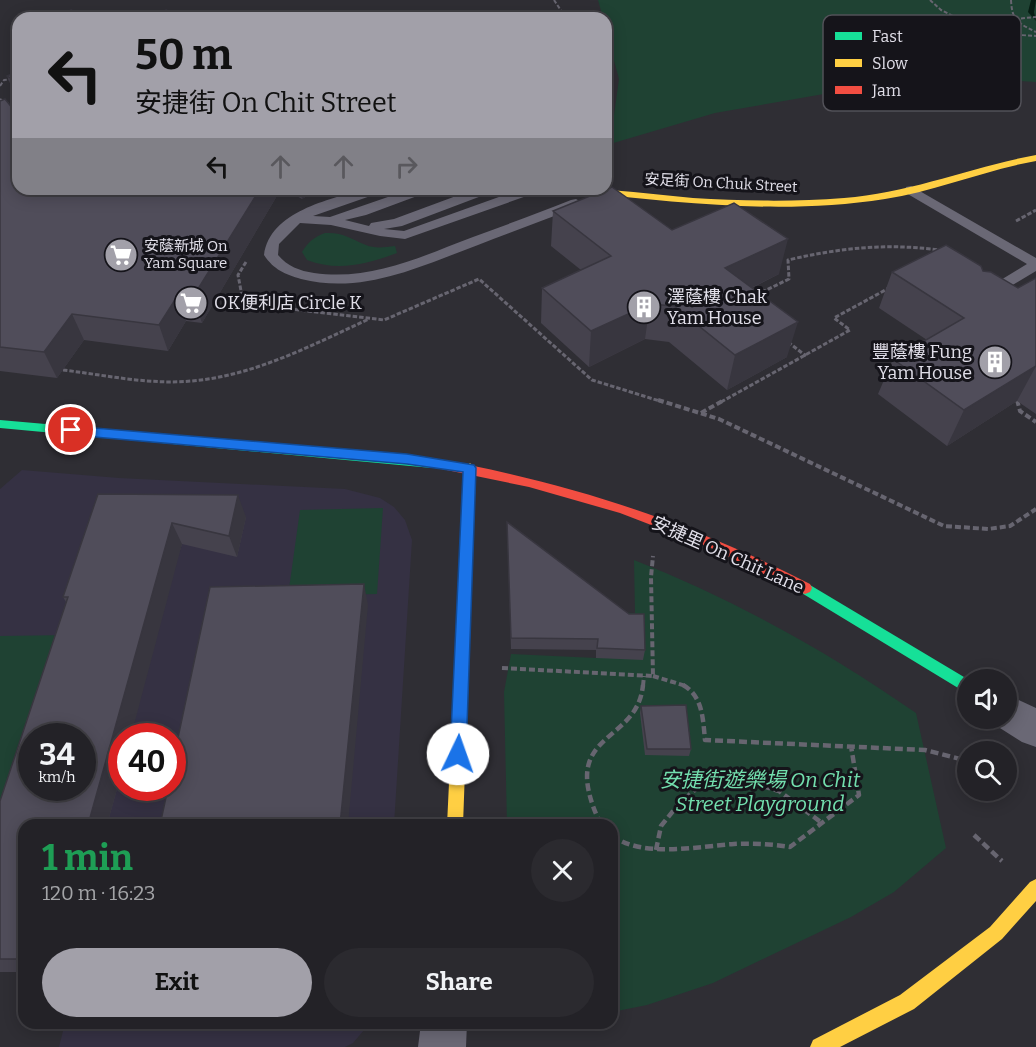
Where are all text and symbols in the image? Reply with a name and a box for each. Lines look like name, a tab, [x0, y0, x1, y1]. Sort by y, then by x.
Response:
legend	[823, 15, 1021, 111]
text: Fast	[872, 27, 903, 46]
text: 50 m	[135, 30, 232, 80]
icon: left	[36, 36, 114, 114]
text: Slow	[872, 54, 908, 73]
text: Jam	[871, 81, 901, 100]
text: 安捷街 On Chit Street	[135, 87, 396, 119]
icon: left	[201, 150, 234, 183]
icon: ahead	[264, 150, 297, 183]
icon: ahead	[327, 150, 360, 183]
icon: right	[390, 150, 423, 183]
street label: 安足街 On Chuk Street	[644, 170, 799, 196]
supermarket icon: 安蔭新城 On Yam Square	[103, 237, 139, 273]
place label: 安蔭新城 On Yam Square	[144, 237, 228, 272]
supermarket icon: OK便利店 Circle K	[173, 285, 209, 321]
place label: 澤蔭樓 Chak Yam House	[667, 286, 768, 329]
building icon: 澤蔭樓 Chak Yam House	[626, 289, 662, 325]
place label: OK便利店 Circle K	[214, 292, 362, 314]
place label: 豐蔭樓 Fung Yam House	[872, 341, 972, 384]
building icon: 豐蔭樓 Fung Yam House	[977, 344, 1013, 380]
pin	[45, 404, 96, 455]
icon: arrive	[54, 413, 87, 446]
street label: 安捷里 On Chit Lane	[648, 512, 808, 598]
map controls	[957, 669, 1017, 801]
button: sound	[957, 669, 1017, 729]
position arrow	[426, 722, 490, 786]
speed limit sign: 40	[108, 723, 186, 801]
text: 34	[39, 737, 75, 773]
button: search	[957, 741, 1017, 801]
park label: 安捷街遊樂場 On Chit Street Playground	[660, 767, 861, 817]
text: km/h	[38, 768, 76, 786]
text: 1 min	[42, 836, 133, 880]
button: close	[531, 839, 594, 902]
text: 120 m · 16:23	[42, 881, 155, 905]
button: Exit	[42, 948, 312, 1017]
button: Share	[324, 948, 594, 1017]

